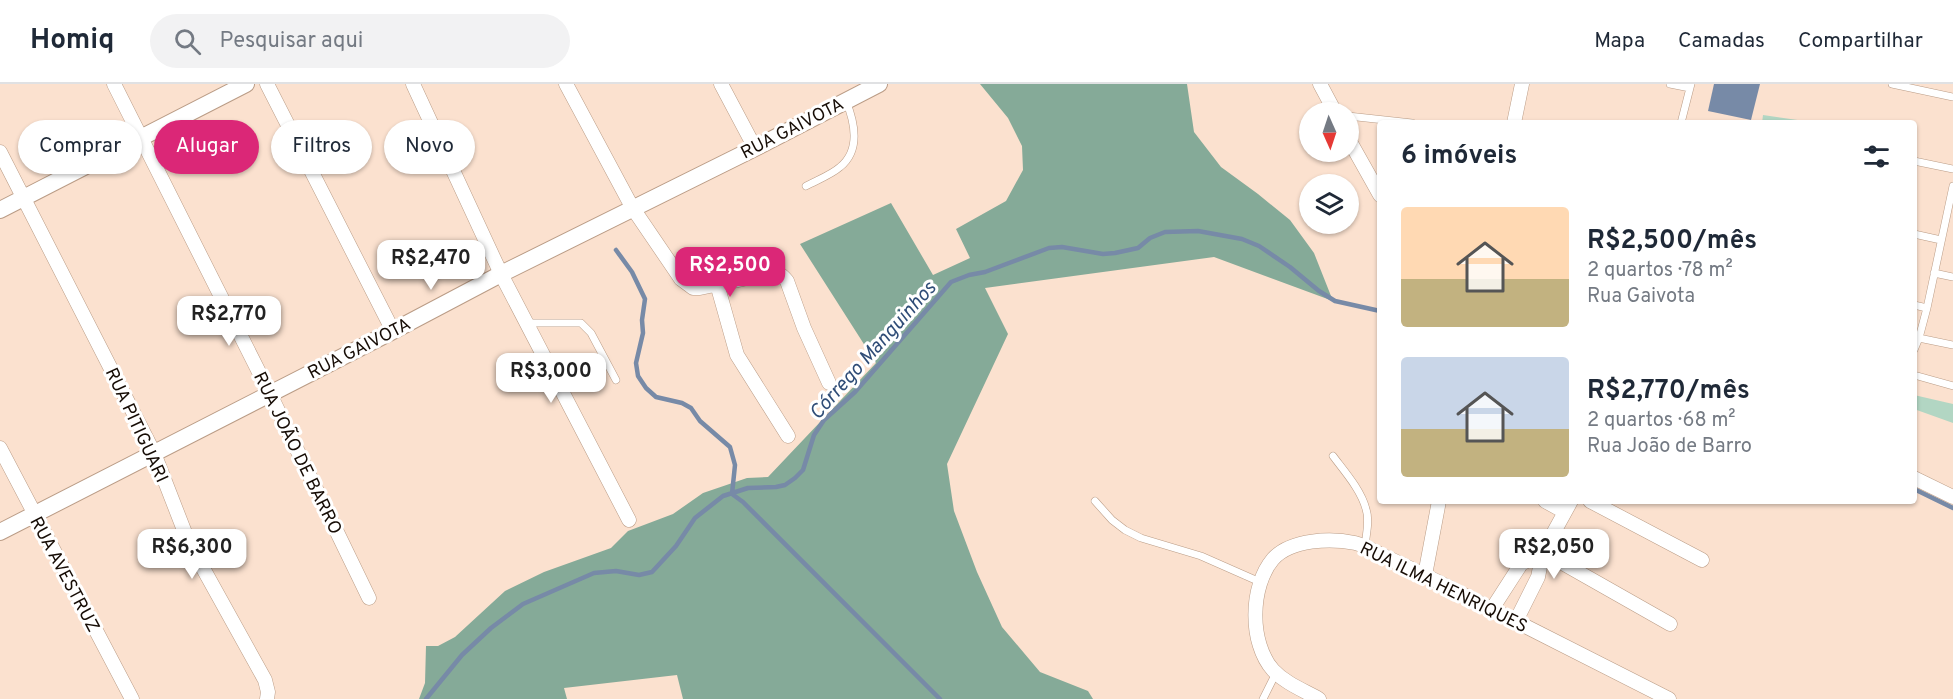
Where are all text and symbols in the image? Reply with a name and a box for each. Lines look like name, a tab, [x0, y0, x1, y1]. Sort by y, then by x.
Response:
search box	[150, 14, 570, 68]
text: Homiq	[30, 23, 114, 59]
icon: search	[171, 25, 204, 58]
text: Pesquisar aqui	[219, 28, 363, 55]
text: Mapa	[1594, 28, 1645, 55]
text: Camadas	[1678, 28, 1765, 55]
text: Compartilhar	[1798, 28, 1923, 55]
street label: RUA GAIVOTA	[737, 94, 848, 165]
north arrow	[1299, 102, 1359, 162]
map controls	[1299, 102, 1359, 234]
chip: Comprar	[18, 120, 142, 174]
chip: Alugar	[154, 120, 259, 174]
chip: Filtros	[271, 120, 372, 174]
chip: Novo	[384, 120, 475, 174]
text: 6 imóveis	[1401, 140, 1517, 173]
icon: filters	[1860, 140, 1893, 173]
button: layers	[1299, 174, 1359, 234]
text: R$2,500/mês	[1587, 225, 1757, 258]
icon: home	[1449, 231, 1521, 303]
pin: R$2,470	[376, 240, 486, 291]
text: R$2,470	[391, 246, 471, 272]
pin: R$2,500	[675, 247, 785, 298]
text: R$2,500	[689, 253, 771, 279]
text: 2 quartos · 78 m²	[1587, 258, 1733, 284]
water label: Córrego Manguinhos	[804, 276, 943, 426]
text: Rua Gaivota	[1587, 284, 1695, 310]
pin: R$2,770	[174, 296, 284, 347]
text: R$2,770	[191, 302, 267, 328]
street label: RUA GAIVOTA	[304, 314, 415, 385]
pin: R$3,000	[496, 353, 606, 404]
text: R$3,000	[510, 359, 592, 385]
street label: RUA PITIGUARI	[99, 365, 172, 487]
street label: RUA JOÃO DE BARRO	[247, 368, 348, 539]
text: R$2,770/mês	[1587, 375, 1750, 408]
icon: home	[1449, 381, 1521, 453]
text: 2 quartos · 68 m²	[1587, 408, 1736, 434]
text: Rua João de Barro	[1587, 434, 1752, 460]
street label: RUA AVESTRUZ	[24, 513, 104, 637]
pin: R$6,300	[137, 529, 247, 580]
pin: R$2,050	[1499, 529, 1609, 580]
text: R$6,300	[151, 535, 233, 561]
text: R$2,050	[1513, 535, 1595, 561]
street label: RUA ILMA HENRIQUES	[1356, 538, 1531, 639]

